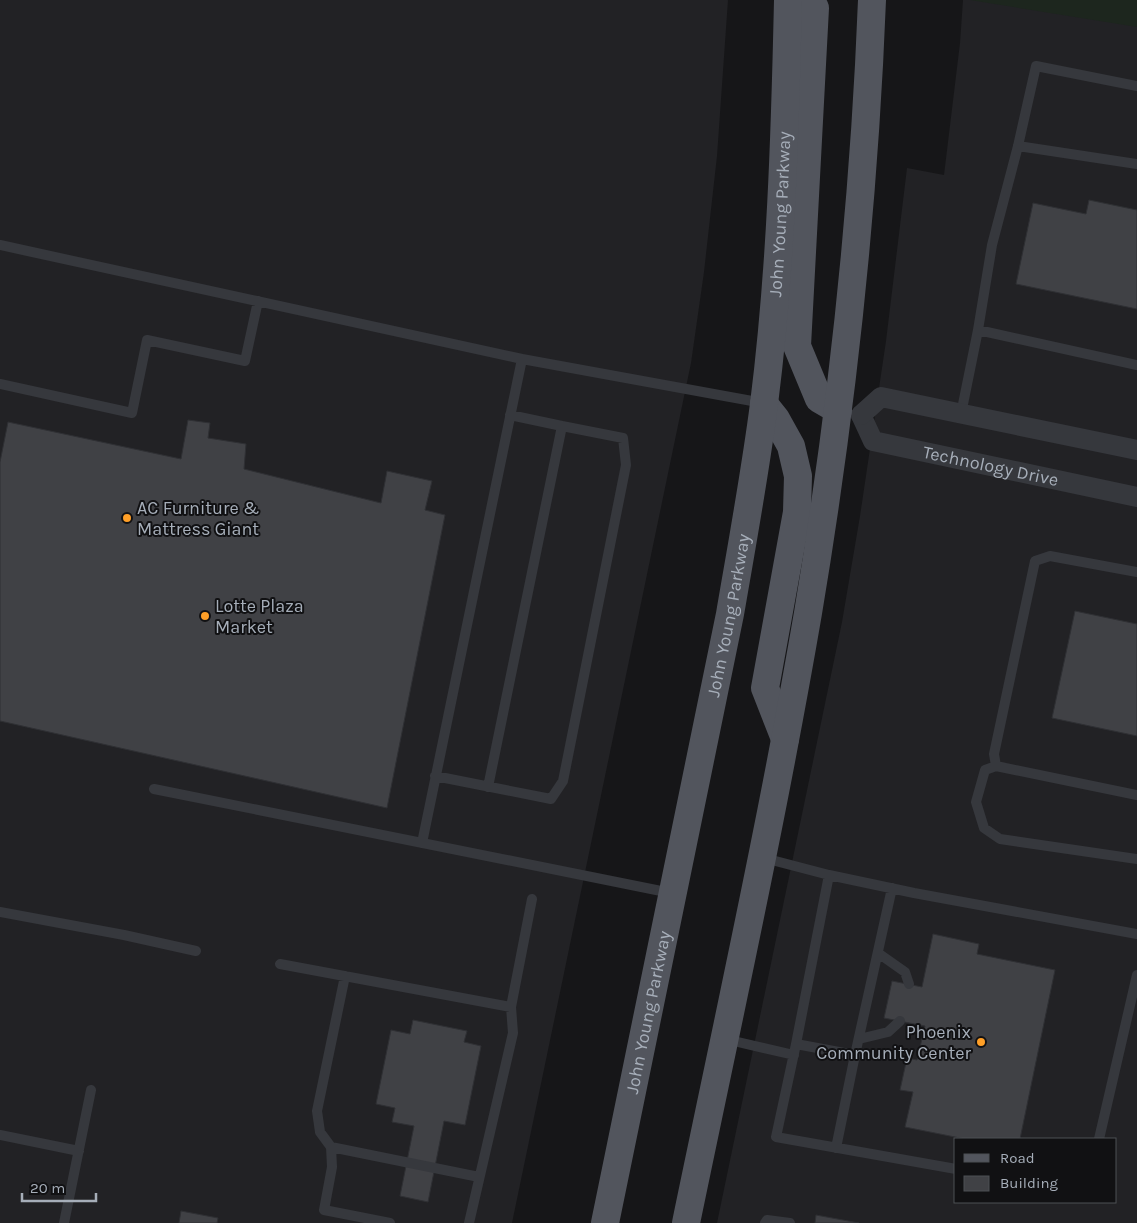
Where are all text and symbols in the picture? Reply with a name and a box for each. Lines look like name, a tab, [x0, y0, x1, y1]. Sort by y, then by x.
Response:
street label: John Young Parkway	[764, 130, 795, 298]
street label: Technology Drive	[921, 441, 1060, 491]
place label: AC Furniture & Mattress Giant	[137, 497, 259, 540]
marker: AC Furniture & Mattress Giant	[121, 512, 133, 524]
street label: John Young Parkway	[702, 531, 755, 699]
place label: Lotte Plaza Market	[215, 595, 304, 638]
marker: Lotte Plaza Market	[199, 610, 211, 622]
street label: John Young Parkway	[621, 928, 676, 1096]
place label: Phoenix Community Center	[816, 1021, 971, 1064]
marker: Phoenix Community Center	[975, 1036, 987, 1048]
legend	[954, 1138, 1117, 1203]
text: Road	[1000, 1149, 1035, 1167]
scale bar	[22, 1170, 96, 1202]
text: Building	[1000, 1174, 1058, 1192]
text: 20 m	[30, 1179, 65, 1197]

